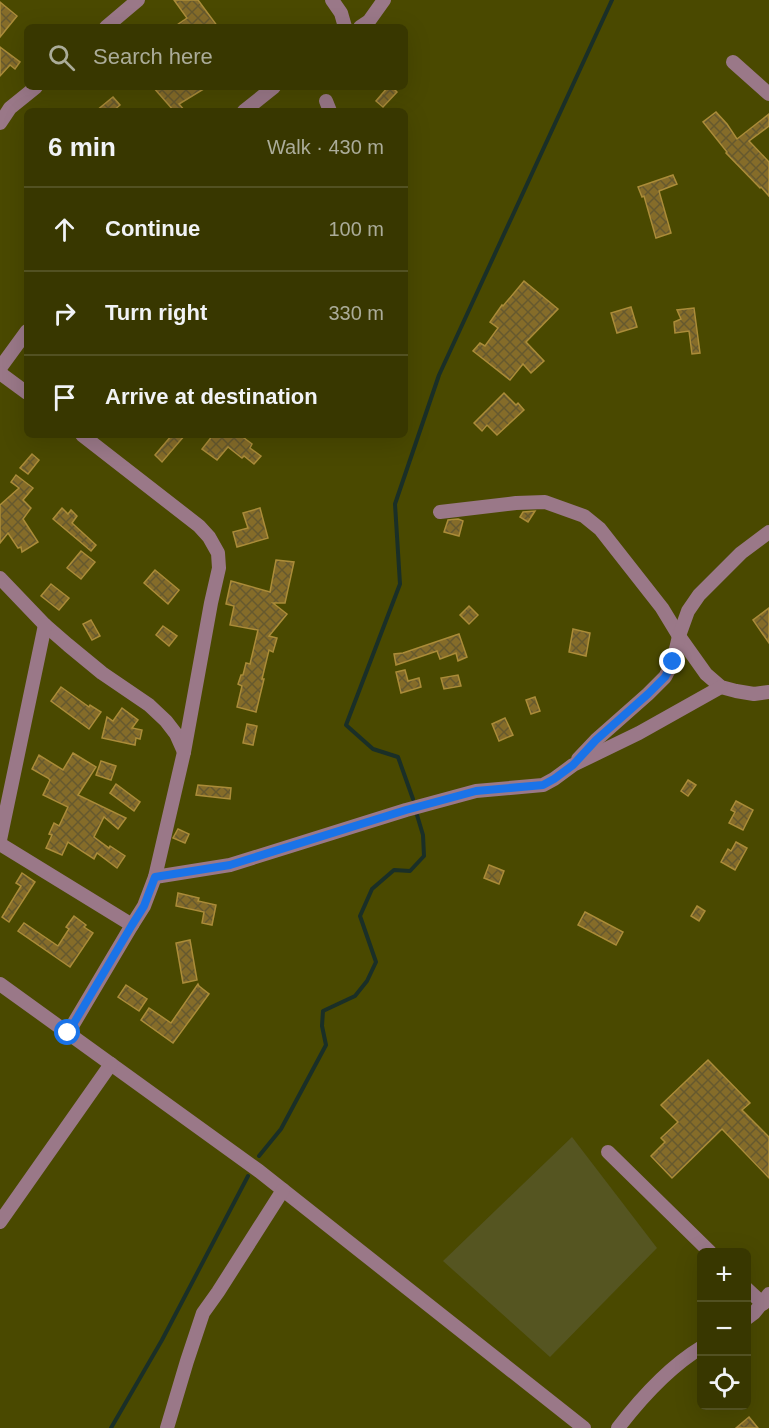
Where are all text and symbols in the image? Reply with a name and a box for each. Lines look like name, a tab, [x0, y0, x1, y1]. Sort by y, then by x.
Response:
search box	[24, 24, 408, 90]
icon: search	[45, 41, 78, 74]
text: Search here	[93, 44, 213, 69]
text: 6 min	[48, 132, 116, 162]
text: Walk · 430 m	[267, 136, 384, 158]
icon: ahead	[48, 213, 81, 246]
text: Continue	[105, 216, 200, 241]
text: 100 m	[328, 218, 384, 240]
icon: right	[48, 297, 81, 330]
text: Turn right	[105, 300, 207, 325]
text: 330 m	[328, 302, 384, 324]
icon: arrive	[48, 381, 81, 414]
text: Arrive at destination	[105, 384, 318, 409]
route end	[659, 648, 685, 674]
route start	[54, 1019, 80, 1045]
map controls	[697, 1248, 751, 1410]
button: +	[697, 1248, 751, 1302]
button: −	[697, 1302, 751, 1356]
button: locate	[697, 1356, 751, 1410]

